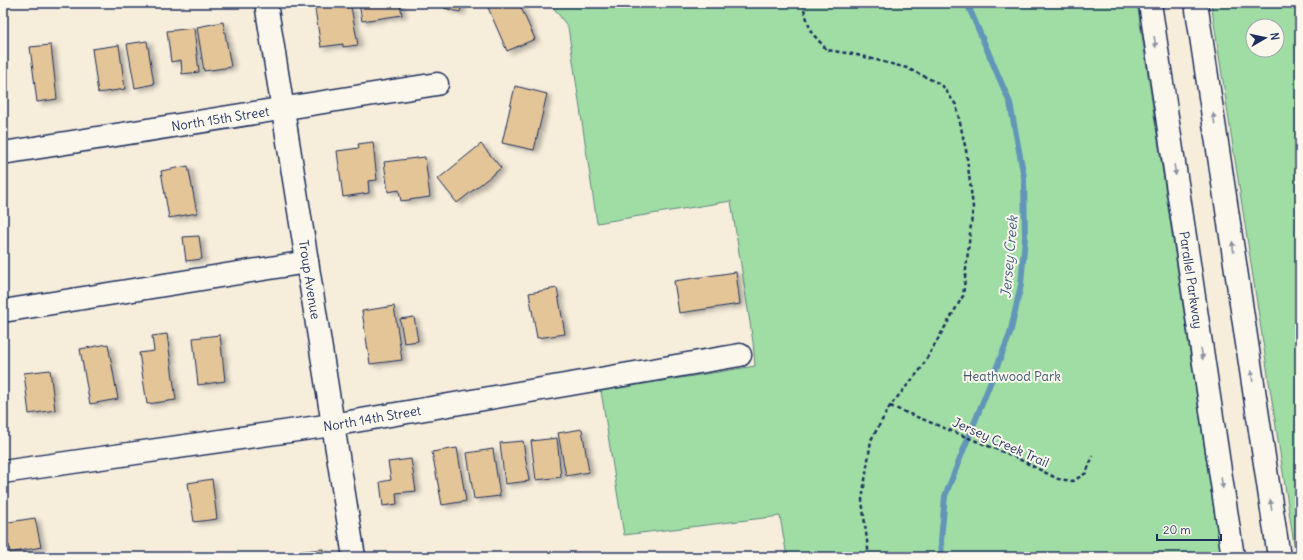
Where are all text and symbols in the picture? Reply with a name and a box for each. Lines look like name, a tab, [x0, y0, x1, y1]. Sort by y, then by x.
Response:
north arrow	[1245, 18, 1285, 58]
text: N	[1267, 32, 1282, 41]
one-way arrow	[1153, 35, 1159, 48]
street label: North 15th Street	[170, 103, 271, 135]
one-way arrow	[1211, 113, 1217, 125]
one-way arrow	[1172, 164, 1178, 176]
water label: Jersey Creek	[996, 214, 1022, 299]
street label: Parallel Parkway	[1175, 230, 1207, 330]
street label: Troup Avenue	[295, 239, 324, 321]
one-way arrow	[1230, 241, 1236, 254]
one-way arrow	[1200, 348, 1206, 360]
park label: Heathwood Park	[963, 368, 1061, 385]
one-way arrow	[1249, 370, 1255, 382]
street label: North 14th Street	[322, 402, 423, 435]
street label: Jersey Creek Trail	[950, 414, 1052, 471]
one-way arrow	[1219, 477, 1225, 489]
one-way arrow	[1268, 499, 1274, 511]
scale bar	[1157, 516, 1221, 542]
text: 20 m	[1163, 522, 1191, 537]

